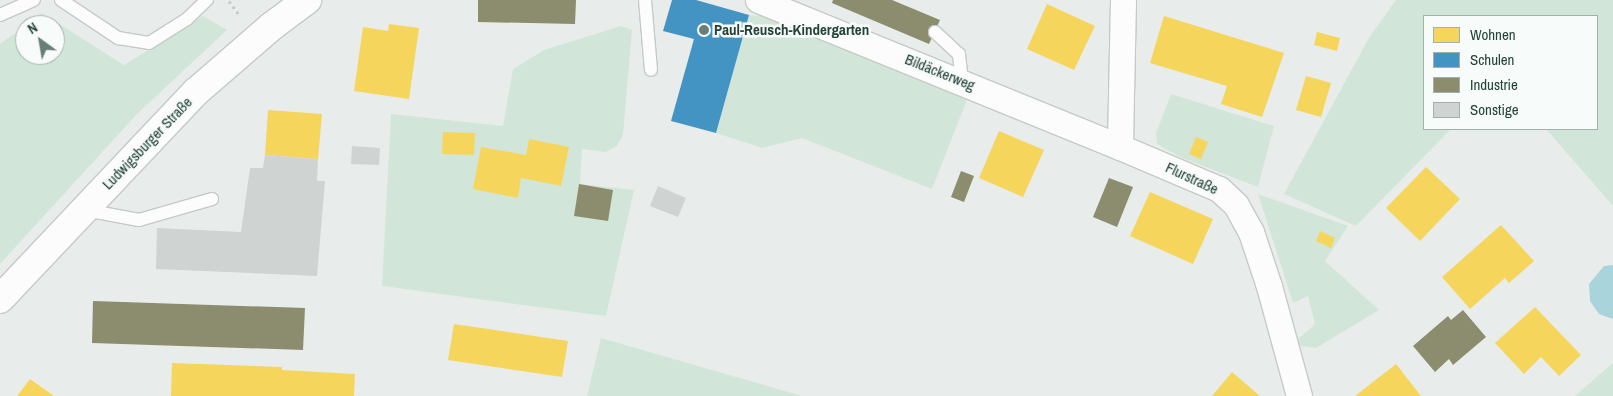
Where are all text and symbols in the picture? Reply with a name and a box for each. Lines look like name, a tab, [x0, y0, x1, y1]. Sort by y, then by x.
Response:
north arrow	[15, 15, 65, 65]
legend	[1423, 15, 1598, 130]
text: N	[24, 18, 41, 38]
place label: Paul-Reusch-Kindergarten	[714, 21, 869, 39]
marker: Paul-Reusch-Kindergarten	[698, 24, 710, 36]
text: Wohnen	[1470, 24, 1516, 45]
text: Schulen	[1470, 49, 1514, 70]
street label: Bildäckerweg	[902, 50, 978, 94]
text: Industrie	[1470, 74, 1518, 95]
street label: Ludwigsburger Straße	[98, 93, 196, 193]
text: Sonstige	[1470, 99, 1519, 120]
street label: Flurstraße	[1163, 158, 1221, 198]

